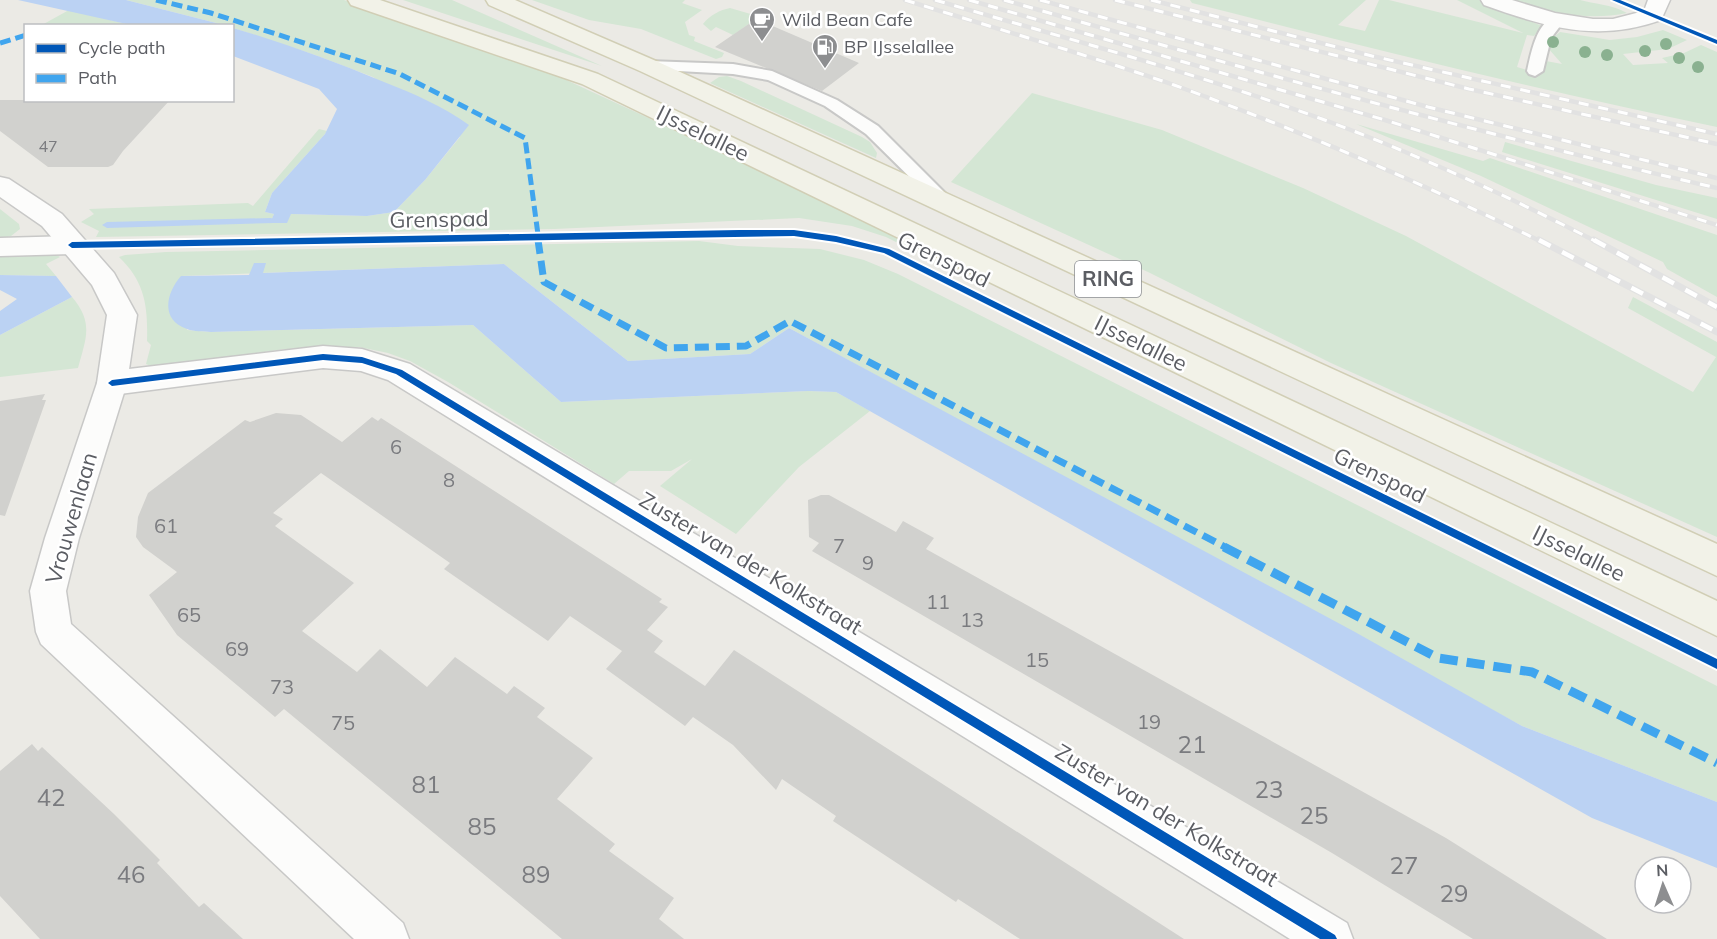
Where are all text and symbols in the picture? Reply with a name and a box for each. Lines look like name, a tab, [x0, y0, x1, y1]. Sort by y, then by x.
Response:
cafe icon: Wild Bean Cafe	[747, 5, 777, 43]
place label: Wild Bean Cafe	[782, 8, 913, 31]
legend	[24, 24, 234, 102]
fuel station icon: BP IJsselallee	[810, 32, 840, 70]
place label: BP IJsselallee	[844, 35, 954, 58]
text: Cycle path	[78, 36, 165, 59]
text: Path	[78, 66, 117, 89]
street label: IJsselallee	[652, 99, 754, 167]
house number: 47	[38, 136, 58, 156]
street label: Grenspad	[389, 204, 489, 234]
street label: Grenspad	[893, 225, 995, 293]
road number: RING	[1075, 261, 1141, 297]
street label: IJsselallee	[1090, 309, 1192, 377]
house number: 6	[390, 434, 402, 459]
street label: Grenspad	[1329, 441, 1431, 509]
street label: Vrouwenlaan	[39, 449, 103, 587]
house number: 8	[443, 467, 455, 492]
street label: Zuster van der Kolkstraat	[635, 485, 868, 641]
house number: 61	[154, 513, 178, 538]
street label: IJsselallee	[1528, 519, 1630, 587]
house number: 7	[833, 533, 845, 558]
house number: 9	[862, 550, 874, 575]
house number: 11	[926, 589, 950, 614]
house number: 65	[177, 602, 201, 627]
house number: 13	[960, 607, 984, 632]
house number: 69	[225, 636, 249, 661]
house number: 15	[1025, 647, 1049, 672]
house number: 73	[270, 674, 294, 699]
house number: 19	[1137, 709, 1161, 734]
house number: 75	[331, 710, 355, 735]
house number: 21	[1178, 729, 1206, 759]
street label: Zuster van der Kolkstraat	[1051, 737, 1284, 893]
house number: 81	[412, 769, 440, 799]
house number: 23	[1255, 774, 1283, 804]
house number: 42	[37, 782, 65, 812]
house number: 25	[1300, 800, 1328, 830]
house number: 85	[468, 811, 496, 841]
house number: 27	[1390, 850, 1418, 880]
north arrow	[1633, 855, 1693, 915]
house number: 46	[117, 859, 145, 889]
house number: 89	[522, 859, 550, 889]
text: N	[1656, 860, 1669, 880]
house number: 29	[1440, 878, 1468, 908]

